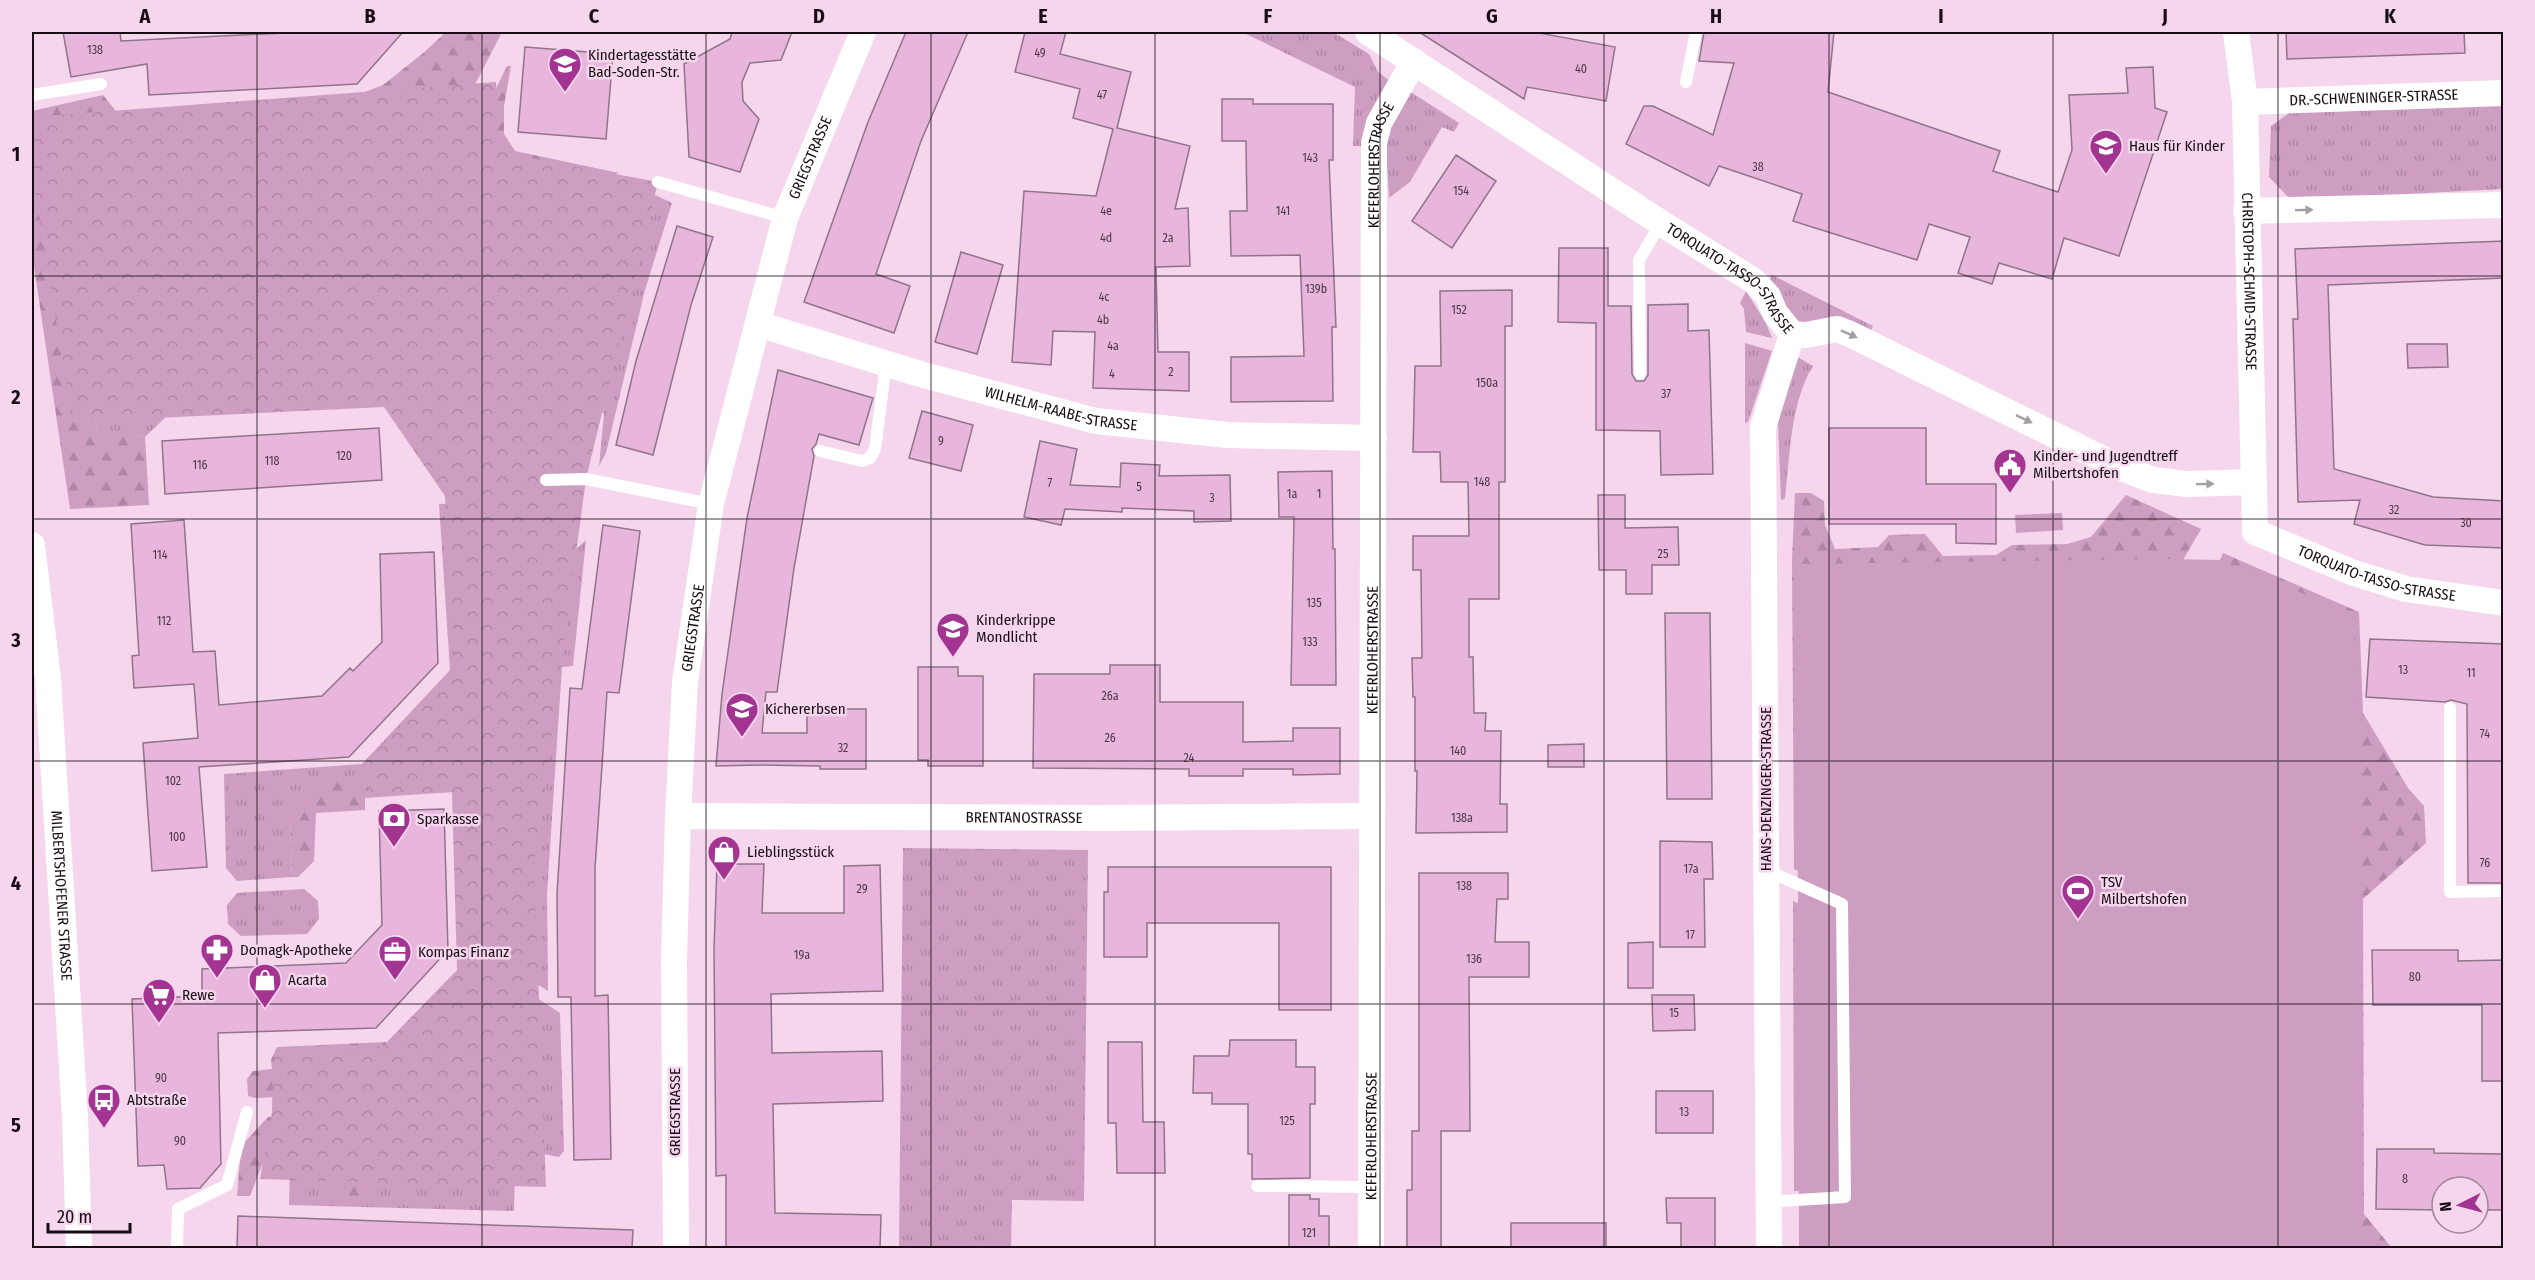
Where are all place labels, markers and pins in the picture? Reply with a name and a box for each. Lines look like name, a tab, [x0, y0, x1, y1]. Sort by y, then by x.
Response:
school or university icon: Kindertagesstätte Bad-Soden-Str.	[547, 46, 583, 93]
place label: Kindertagesstätte Bad-Soden-Str.	[588, 46, 696, 81]
school or university icon: Haus für Kinder	[2088, 128, 2124, 175]
place label: Haus für Kinder	[2129, 137, 2225, 155]
public building icon: Kinder- und Jugendtreff Milbertshofen	[1992, 447, 2028, 494]
place label: Kinder- und Jugendtreff Milbertshofen	[2033, 447, 2179, 482]
school or university icon: Kinderkrippe Mondlicht	[935, 611, 971, 658]
place label: Kinderkrippe Mondlicht	[976, 611, 1056, 646]
school or university icon: Kichererbsen	[724, 691, 760, 738]
place label: Kichererbsen	[765, 700, 846, 718]
bank icon: Sparkasse	[376, 801, 412, 848]
place label: Sparkasse	[417, 810, 479, 828]
shop icon: Lieblingsstück	[706, 834, 742, 881]
place label: Lieblingsstück	[747, 843, 834, 861]
sports icon: TSV Milbertshofen	[2060, 873, 2096, 920]
place label: TSV Milbertshofen	[2101, 873, 2187, 908]
pharmacy icon: Domagk-Apotheke	[199, 932, 235, 979]
office icon: Kompas Finanz	[377, 934, 413, 981]
place label: Domagk-Apotheke	[240, 941, 353, 959]
place label: Kompas Finanz	[418, 943, 509, 961]
shop icon: Acarta	[247, 962, 283, 1009]
place label: Acarta	[288, 971, 327, 989]
supermarket icon: Rewe	[141, 977, 177, 1024]
place label: Rewe	[182, 986, 215, 1004]
bus stop icon: Abtstraße	[86, 1082, 122, 1129]
place label: Abtstraße	[127, 1091, 187, 1109]

